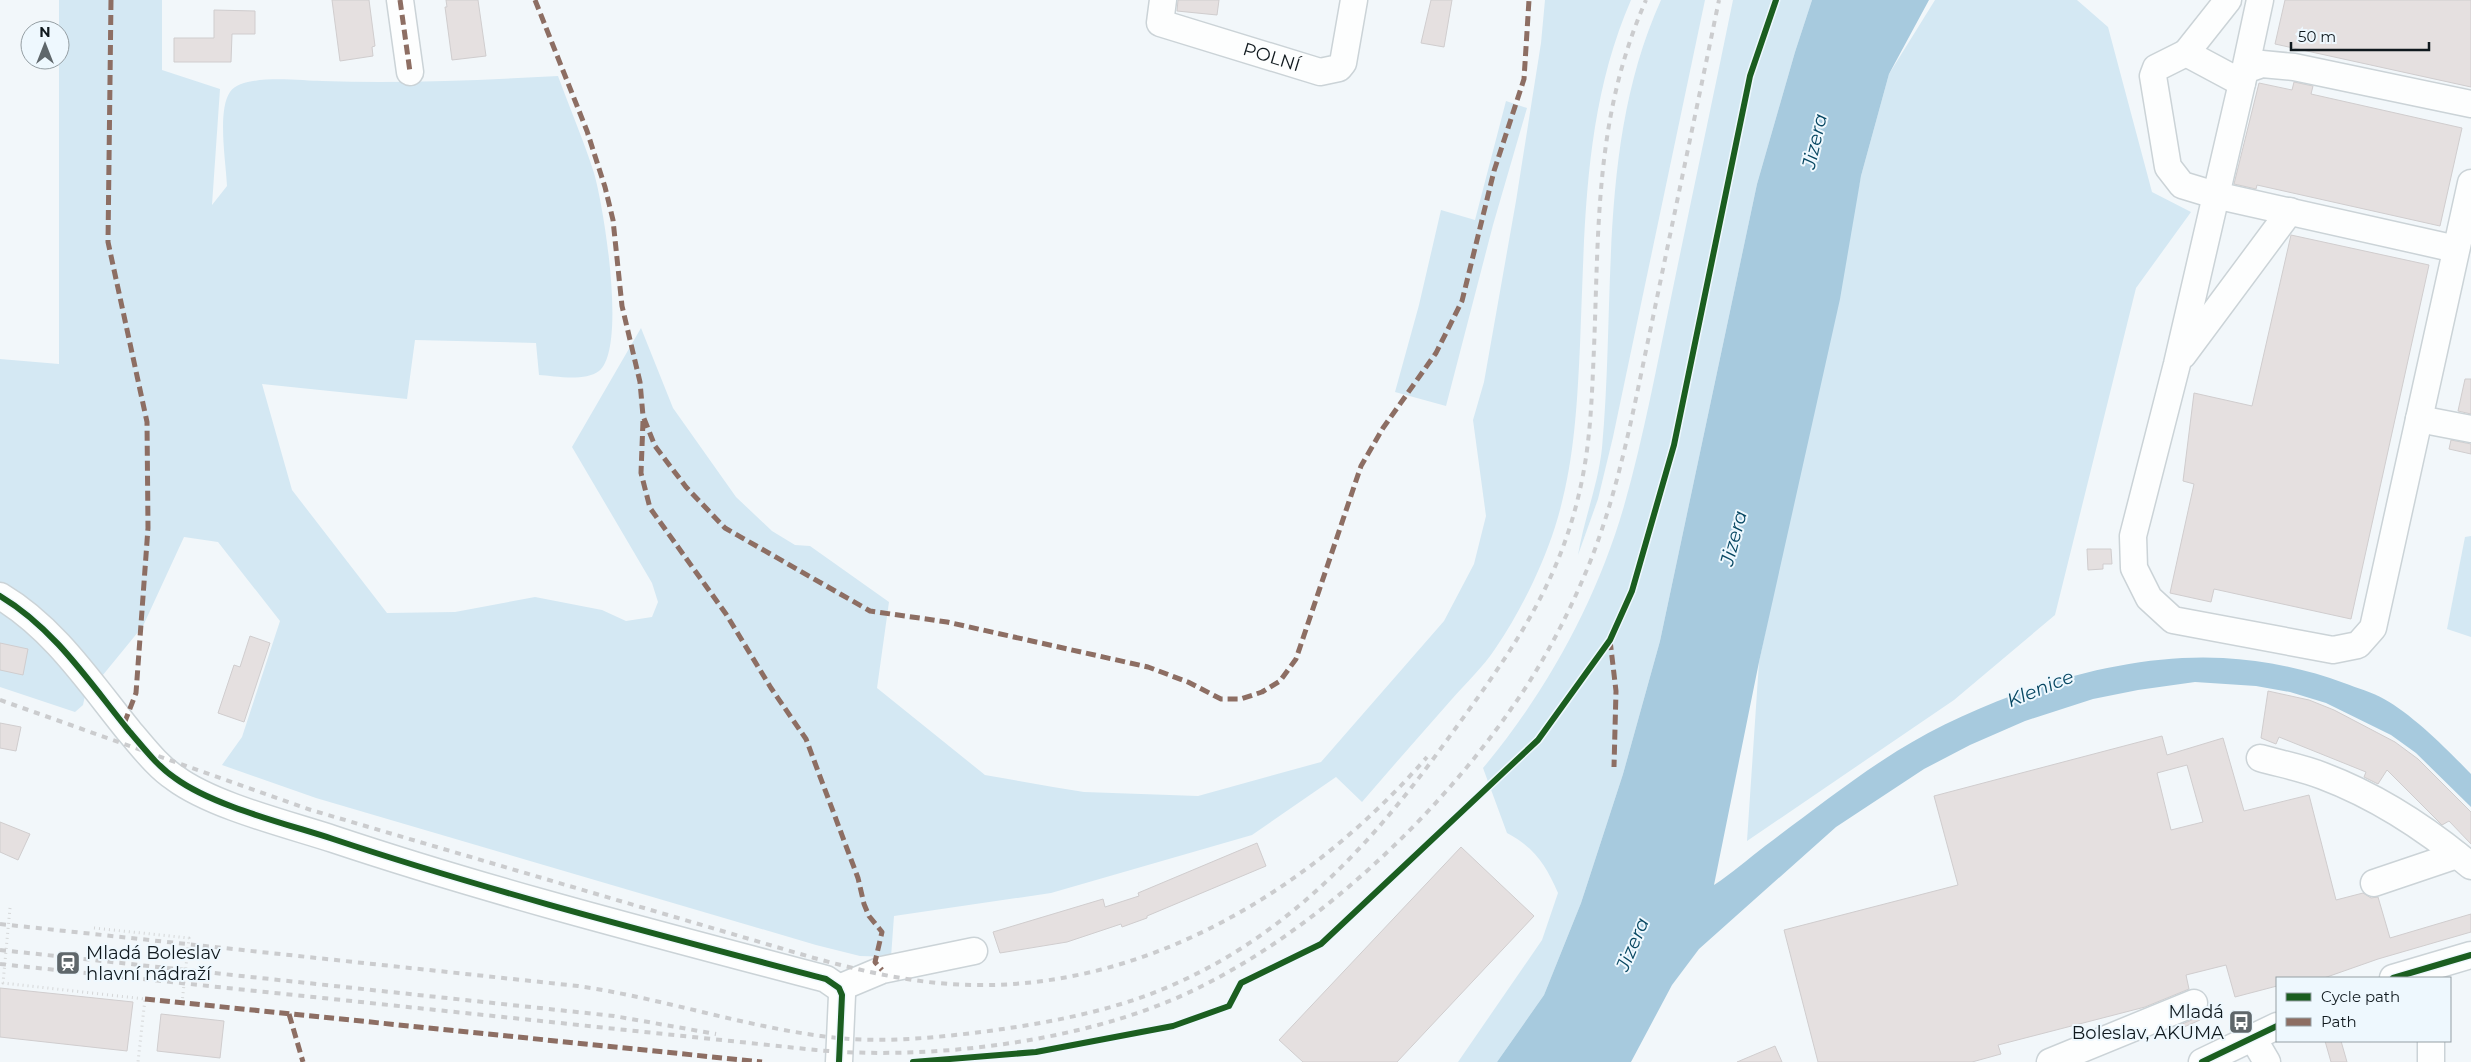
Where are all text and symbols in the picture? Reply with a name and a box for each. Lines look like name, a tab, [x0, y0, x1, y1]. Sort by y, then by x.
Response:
north arrow	[20, 20, 70, 70]
scale bar	[2291, 20, 2428, 52]
text: N	[39, 23, 51, 41]
text: 50 m	[2298, 27, 2336, 46]
street label: POLNÍ	[1240, 38, 1304, 76]
water label: Jizera	[1797, 111, 1832, 172]
water label: Jizera	[1715, 508, 1752, 569]
water label: Klenice	[2003, 665, 2077, 712]
water label: Jizera	[1611, 914, 1654, 975]
place label: Mladá Boleslav hlavní nádraží	[86, 942, 221, 985]
station icon: Mladá Boleslav hlavní nádraží	[55, 950, 81, 976]
legend	[2276, 977, 2451, 1042]
text: Cycle path	[2321, 987, 2400, 1006]
place label: Mladá Boleslav, AKUMA	[2072, 1001, 2224, 1044]
bus stop icon: Mladá Boleslav, AKUMA	[2228, 1009, 2254, 1035]
text: Path	[2321, 1012, 2357, 1031]

